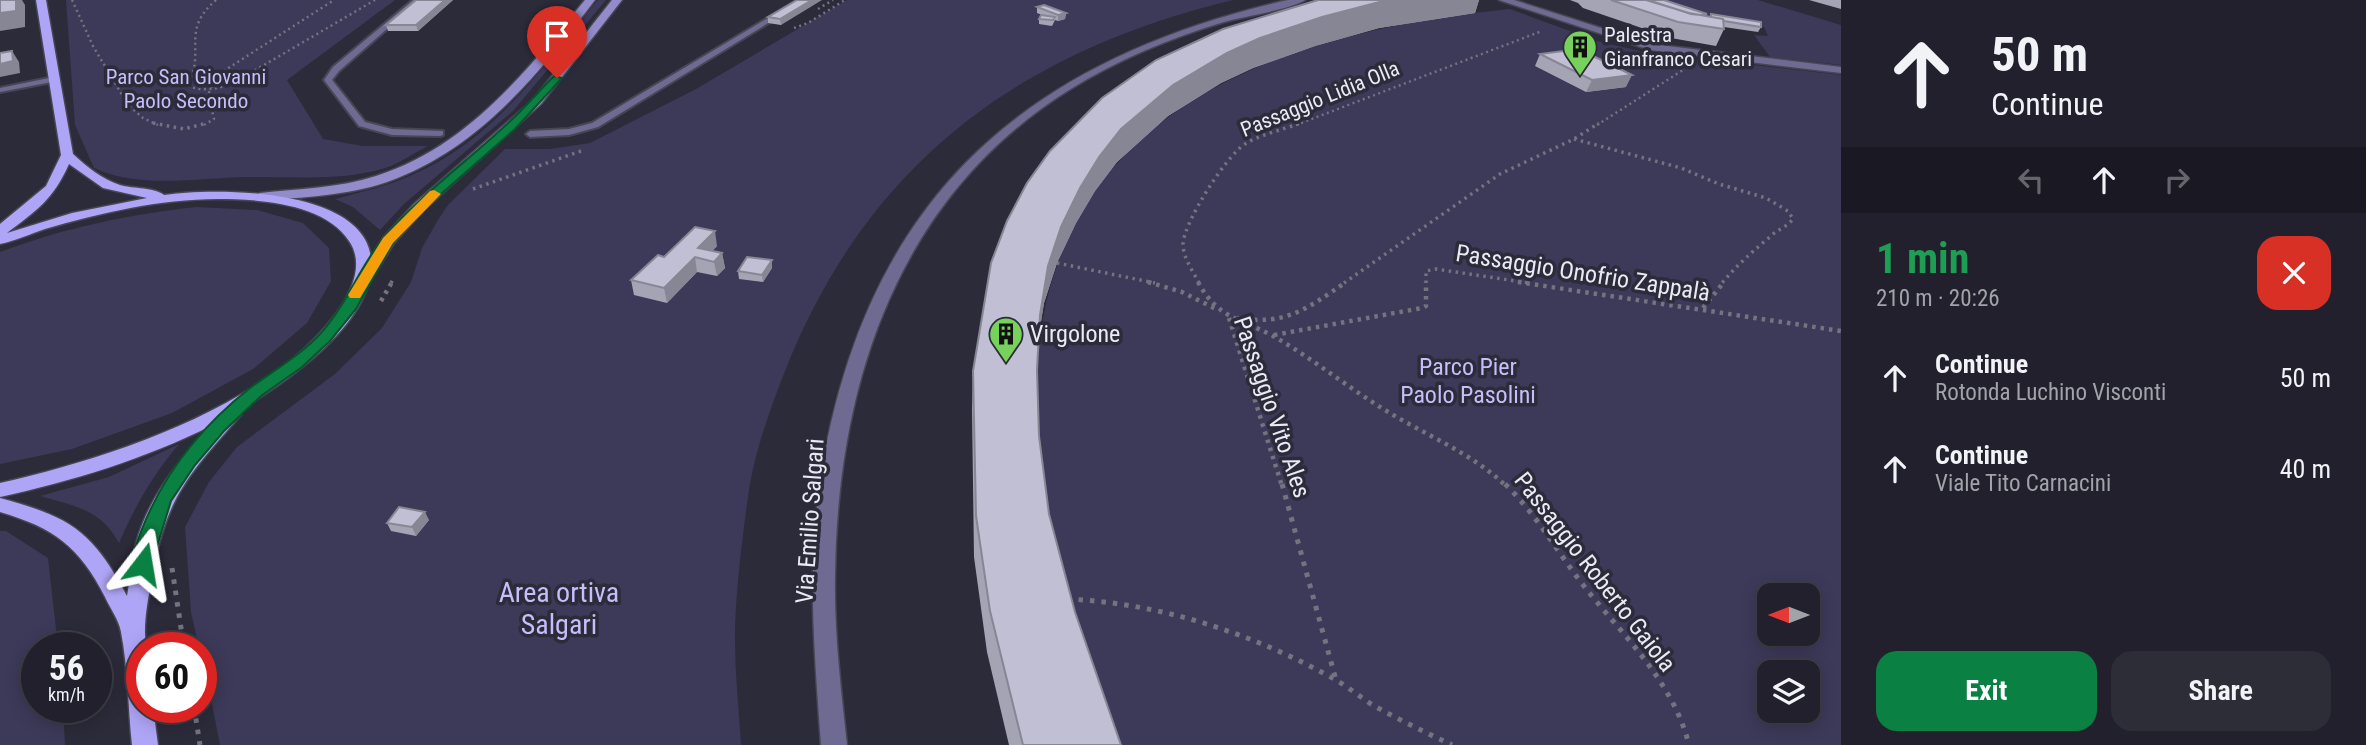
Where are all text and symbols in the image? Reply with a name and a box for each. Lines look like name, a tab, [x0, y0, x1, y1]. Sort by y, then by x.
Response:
pin	[527, 6, 587, 78]
icon: arrive	[538, 17, 576, 55]
place label: Palestra Gianfranco Cesari	[1604, 23, 1752, 71]
text: 50 m	[1991, 26, 2088, 83]
building icon: Palestra Gianfranco Cesari	[1561, 28, 1599, 77]
icon: ahead	[1876, 28, 1967, 119]
street label: Passaggio Lidia Olla	[1237, 56, 1403, 142]
park label: Parco San Giovanni Paolo Secondo	[106, 65, 266, 113]
text: Continue	[1991, 85, 2103, 123]
icon: left	[2012, 161, 2050, 199]
icon: ahead	[2085, 161, 2123, 199]
icon: right	[2158, 161, 2196, 199]
text: 1 min	[1876, 234, 1969, 283]
button: close	[2257, 236, 2331, 310]
street label: Passaggio Onofrio Zappalà	[1454, 239, 1712, 307]
text: 210 m · 20:26	[1876, 285, 2000, 312]
street label: Passaggio Vito Ales	[1228, 313, 1316, 501]
building icon: Virgolone	[987, 315, 1025, 364]
place label: Virgolone	[1030, 320, 1120, 348]
text: Continue	[1935, 349, 2028, 379]
park label: Parco Pier Paolo Pasolini	[1400, 353, 1536, 409]
icon: ahead	[1876, 359, 1914, 397]
text: 50 m	[2280, 363, 2331, 393]
text: Rotonda Luchino Visconti	[1935, 379, 2166, 406]
street label: Via Emilio Salgari	[790, 437, 830, 605]
text: Continue	[1935, 440, 2028, 470]
icon: ahead	[1876, 450, 1914, 488]
text: 40 m	[2280, 454, 2331, 484]
street label: Passaggio Roberto Gaiola	[1508, 467, 1682, 677]
text: Viale Tito Carnacini	[1935, 470, 2111, 497]
position arrow	[106, 527, 180, 601]
park label: Area ortiva Salgari	[499, 576, 619, 641]
north arrow	[1757, 583, 1820, 646]
map controls	[1757, 583, 1820, 723]
speed limit sign: 60	[126, 632, 217, 723]
text: 56	[49, 648, 84, 689]
button: Exit	[1876, 651, 2097, 731]
button: Share	[2111, 651, 2331, 731]
button: layers	[1757, 660, 1820, 723]
text: km/h	[48, 684, 85, 705]

